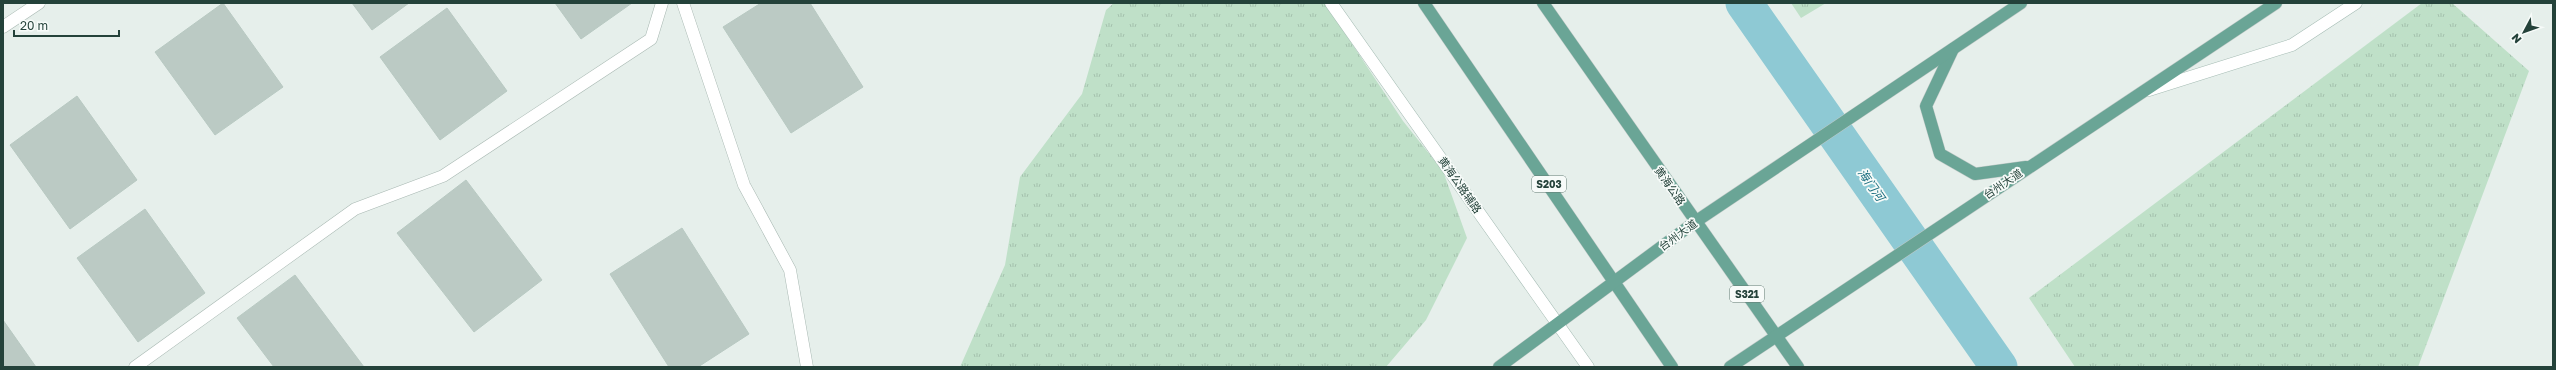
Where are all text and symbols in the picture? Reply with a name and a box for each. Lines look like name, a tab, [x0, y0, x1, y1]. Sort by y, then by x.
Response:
scale bar	[14, 12, 119, 38]
north arrow	[2504, 12, 2544, 52]
text: 20 m	[20, 18, 48, 33]
text: N	[2508, 31, 2524, 46]
street label: 黄海公路辅路	[1436, 154, 1485, 215]
street label: 黄海公路	[1652, 164, 1688, 207]
water label: 海门河	[1855, 166, 1889, 205]
street label: 台州大道	[1981, 166, 2025, 201]
road number: S203	[1532, 176, 1566, 192]
street label: 台州大道	[1656, 216, 1699, 253]
road number: S321	[1730, 286, 1764, 302]

